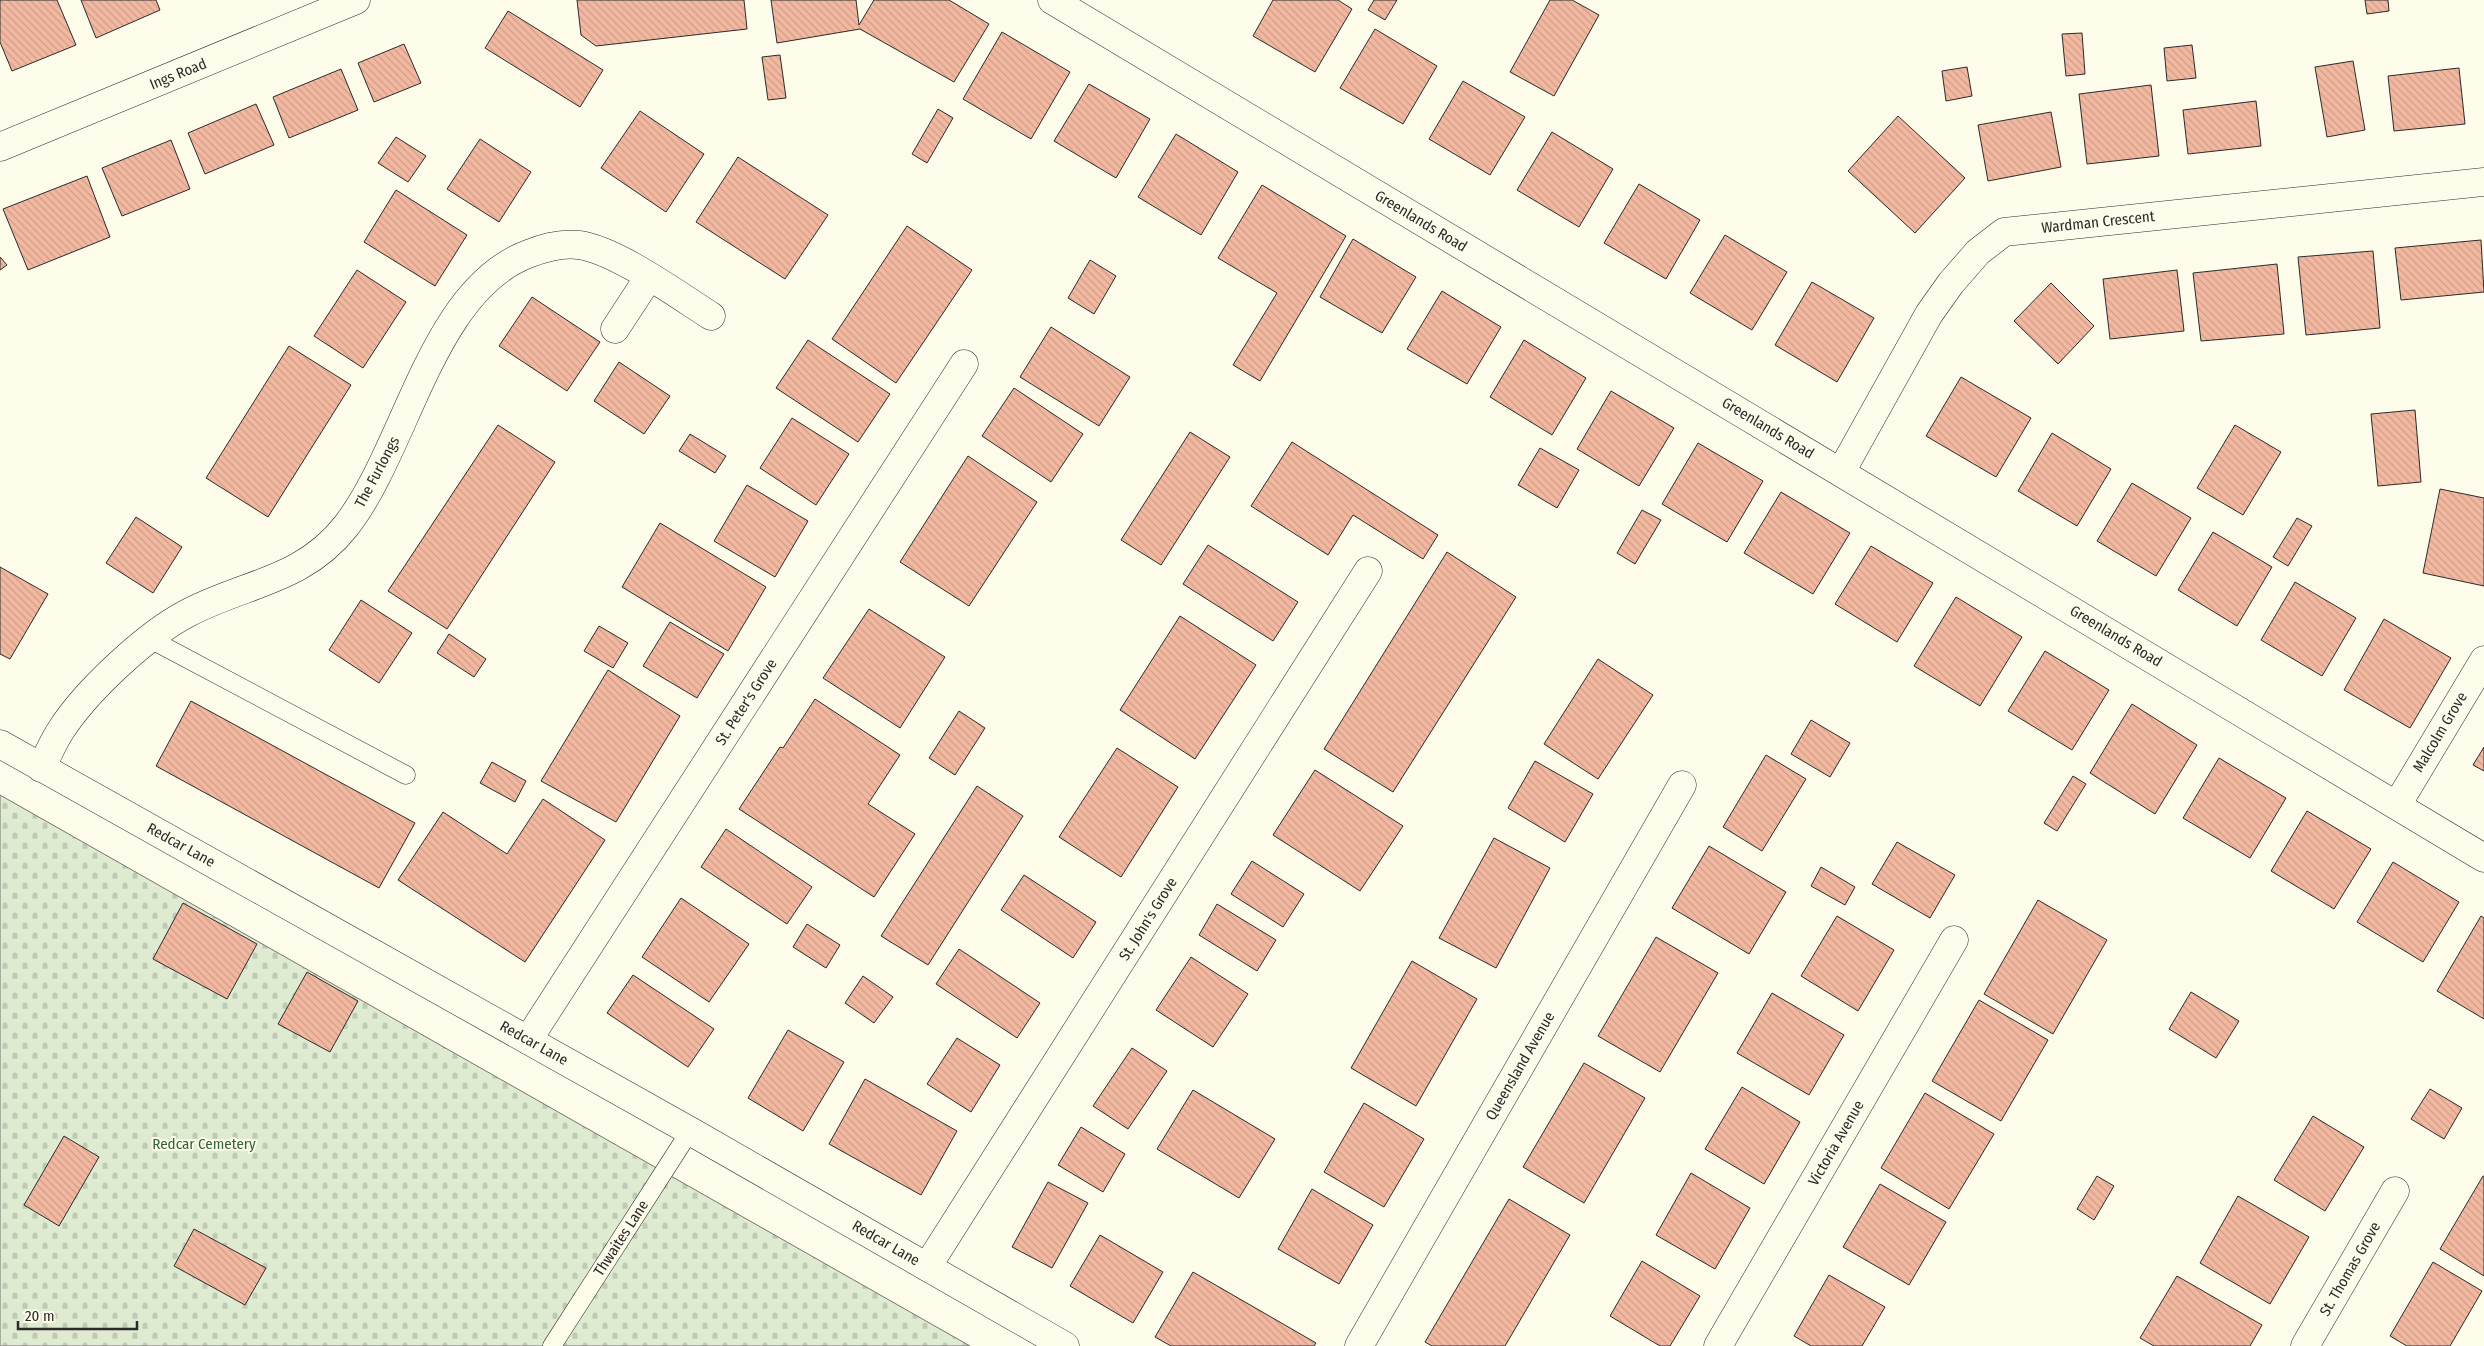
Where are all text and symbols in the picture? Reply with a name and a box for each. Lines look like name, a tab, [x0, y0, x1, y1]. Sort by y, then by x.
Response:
street label: Ings Road	[147, 54, 209, 94]
street label: Greenlands Road	[1372, 186, 1470, 256]
street label: Wardman Crescent	[2041, 207, 2156, 237]
street label: Greenlands Road	[1719, 393, 1817, 463]
street label: The Furlongs	[351, 433, 403, 511]
street label: Greenlands Road	[2067, 601, 2165, 671]
street label: St. Peter's Grove	[711, 655, 781, 749]
street label: Malcolm Grove	[2409, 689, 2471, 775]
street label: Redcar Lane	[144, 819, 218, 871]
street label: St. John's Grove	[1115, 874, 1181, 964]
street label: Queensland Avenue	[1482, 1009, 1558, 1123]
street label: Redcar Lane	[497, 1017, 571, 1069]
street label: Victoria Avenue	[1804, 1097, 1868, 1189]
park label: Redcar Cemetery	[152, 1135, 256, 1153]
street label: Thwaites Lane	[590, 1197, 652, 1279]
street label: Redcar Lane	[849, 1216, 923, 1270]
street label: St. Thomas Grove	[2316, 1219, 2384, 1319]
scale bar	[18, 1298, 136, 1330]
text: 20 m	[25, 1307, 55, 1325]

